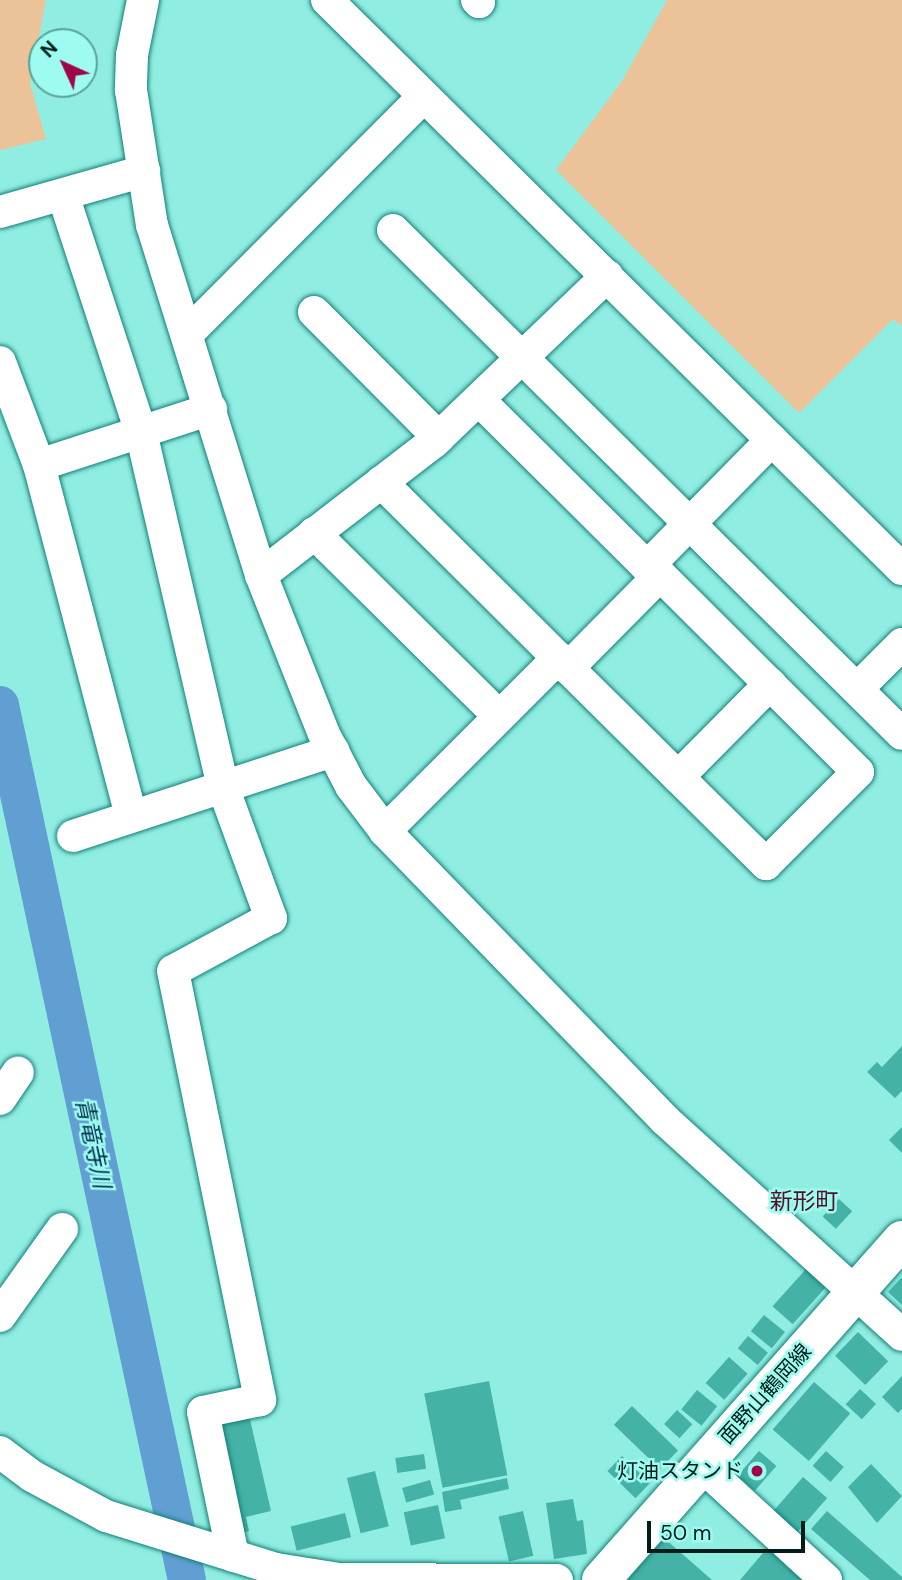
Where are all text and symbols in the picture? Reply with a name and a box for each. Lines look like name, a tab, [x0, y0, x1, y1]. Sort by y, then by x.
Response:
north arrow	[28, 28, 98, 98]
text: N	[35, 35, 63, 63]
water label: 青竜寺川	[70, 1095, 116, 1191]
district label: 新形町	[770, 1187, 838, 1215]
street label: 面野山鶴岡線	[713, 1339, 817, 1449]
place label: 灯油スタンド	[617, 1458, 743, 1484]
marker: 灯油スタンド	[749, 1463, 765, 1479]
scale bar	[650, 1506, 808, 1550]
text: 50 m	[660, 1519, 711, 1547]

